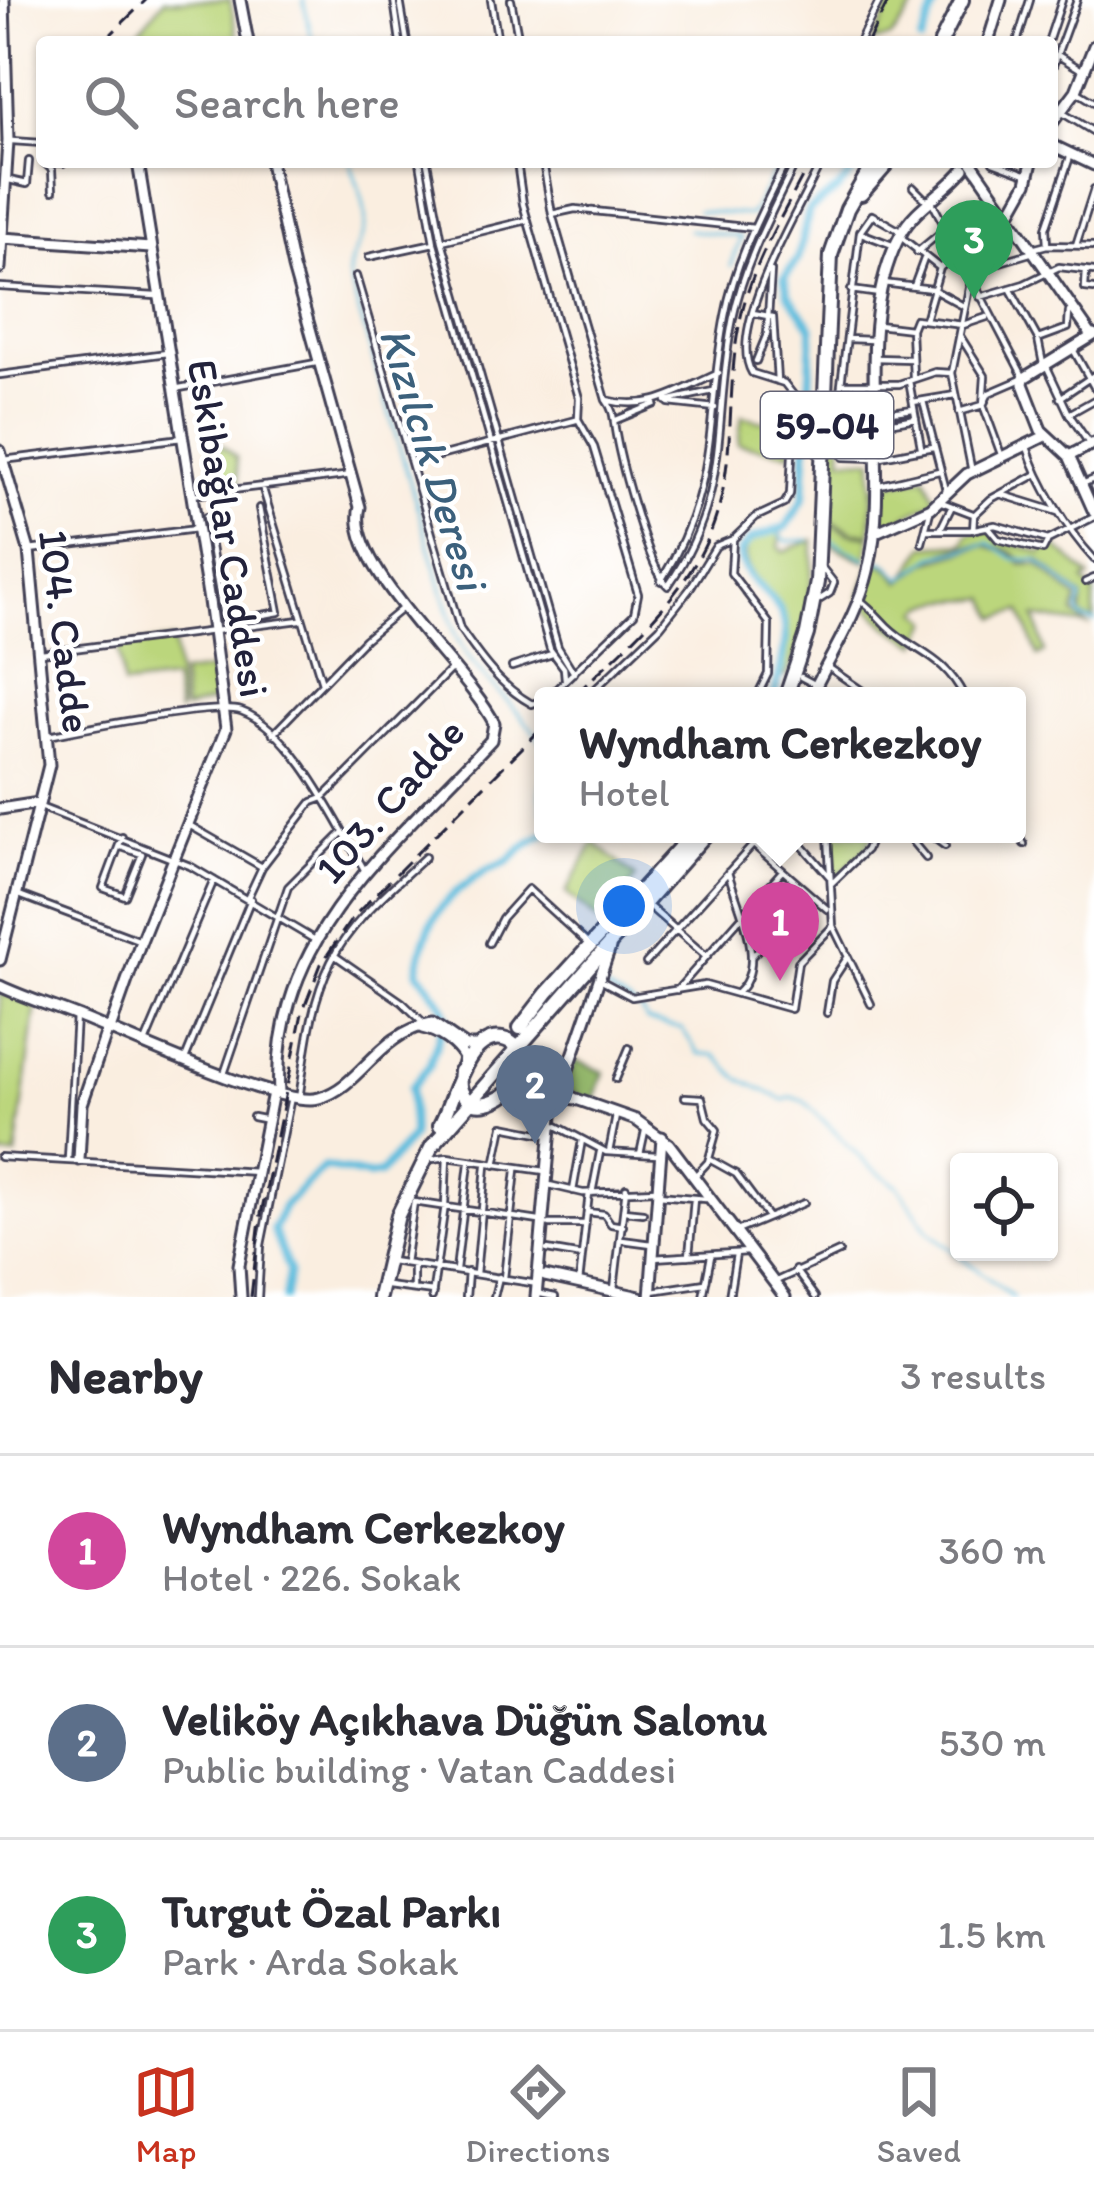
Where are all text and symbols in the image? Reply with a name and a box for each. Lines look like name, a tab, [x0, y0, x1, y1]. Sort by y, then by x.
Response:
search box	[36, 36, 1058, 168]
icon: search	[78, 69, 144, 135]
text: Search here	[174, 75, 400, 129]
pin: 3	[935, 200, 1013, 299]
water label: Kızılcık Deresi	[368, 320, 501, 600]
street label: Eskibağlar Caddesi	[177, 355, 280, 701]
road number: 59-04	[761, 392, 893, 458]
street label: 104. Cadde	[28, 526, 103, 736]
popup	[534, 687, 1026, 843]
street label: 103. Cadde	[304, 707, 475, 893]
text: Wyndham Cerkezkoy	[579, 715, 981, 769]
text: Hotel	[579, 769, 670, 816]
your location	[594, 876, 654, 936]
pin: 1	[741, 882, 819, 981]
pin: 2	[496, 1045, 574, 1144]
map controls	[950, 1153, 1058, 1261]
button: locate	[950, 1153, 1058, 1261]
text: Nearby	[48, 1345, 203, 1406]
text: 3 results	[900, 1352, 1046, 1399]
text: Wyndham Cerkezkoy	[162, 1500, 565, 1554]
text: 1	[78, 1527, 96, 1574]
text: 360 m	[939, 1527, 1046, 1574]
text: Hotel · 226. Sokak	[162, 1554, 461, 1601]
text: Veliköy Açıkhava Düğün Salonu	[162, 1692, 767, 1746]
text: 2	[77, 1719, 97, 1766]
text: 530 m	[939, 1719, 1046, 1766]
text: Public building · Vatan Caddesi	[162, 1746, 676, 1793]
text: Turgut Özal Parkı	[162, 1884, 501, 1938]
text: 3	[76, 1911, 98, 1958]
text: 1.5 km	[938, 1911, 1046, 1958]
text: Park · Arda Sokak	[162, 1938, 458, 1985]
tab: Map	[133, 2059, 199, 2170]
tab: Directions	[465, 2059, 610, 2170]
tab: Saved	[877, 2059, 961, 2170]

